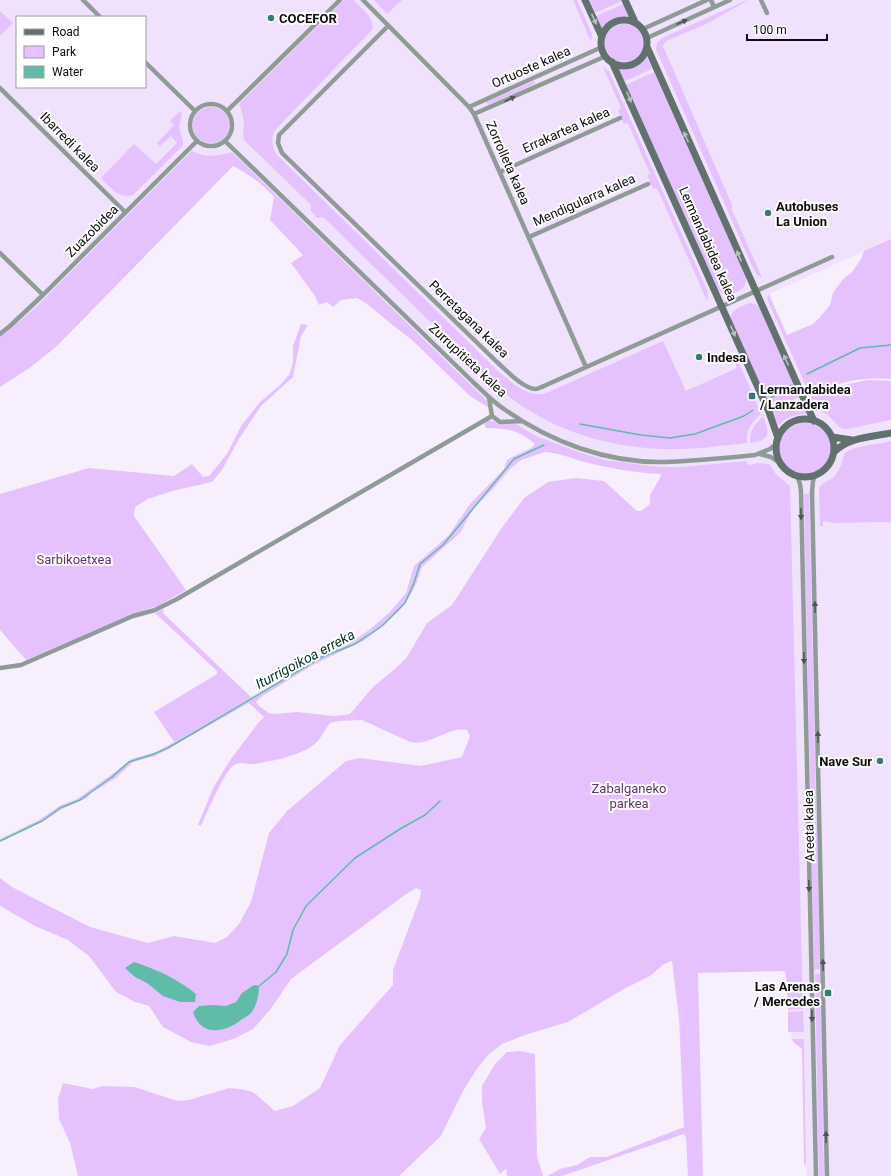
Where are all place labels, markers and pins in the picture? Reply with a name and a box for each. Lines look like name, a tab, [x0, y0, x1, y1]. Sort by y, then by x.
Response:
place label: COCEFOR	[279, 11, 337, 26]
marker: COCEFOR	[266, 13, 276, 23]
place label: Autobuses La Union	[776, 199, 839, 229]
marker: Autobuses La Union	[763, 208, 773, 218]
place label: Indesa	[707, 350, 746, 365]
marker: Indesa	[694, 352, 704, 362]
place label: Lermandabidea / Lanzadera	[759, 382, 851, 412]
marker: Lermandabidea / Lanzadera	[747, 391, 757, 401]
place label: Nave Sur	[819, 754, 872, 769]
marker: Nave Sur	[875, 756, 885, 766]
place label: Las Arenas / Mercedes	[753, 979, 820, 1009]
marker: Las Arenas / Mercedes	[823, 988, 833, 998]

